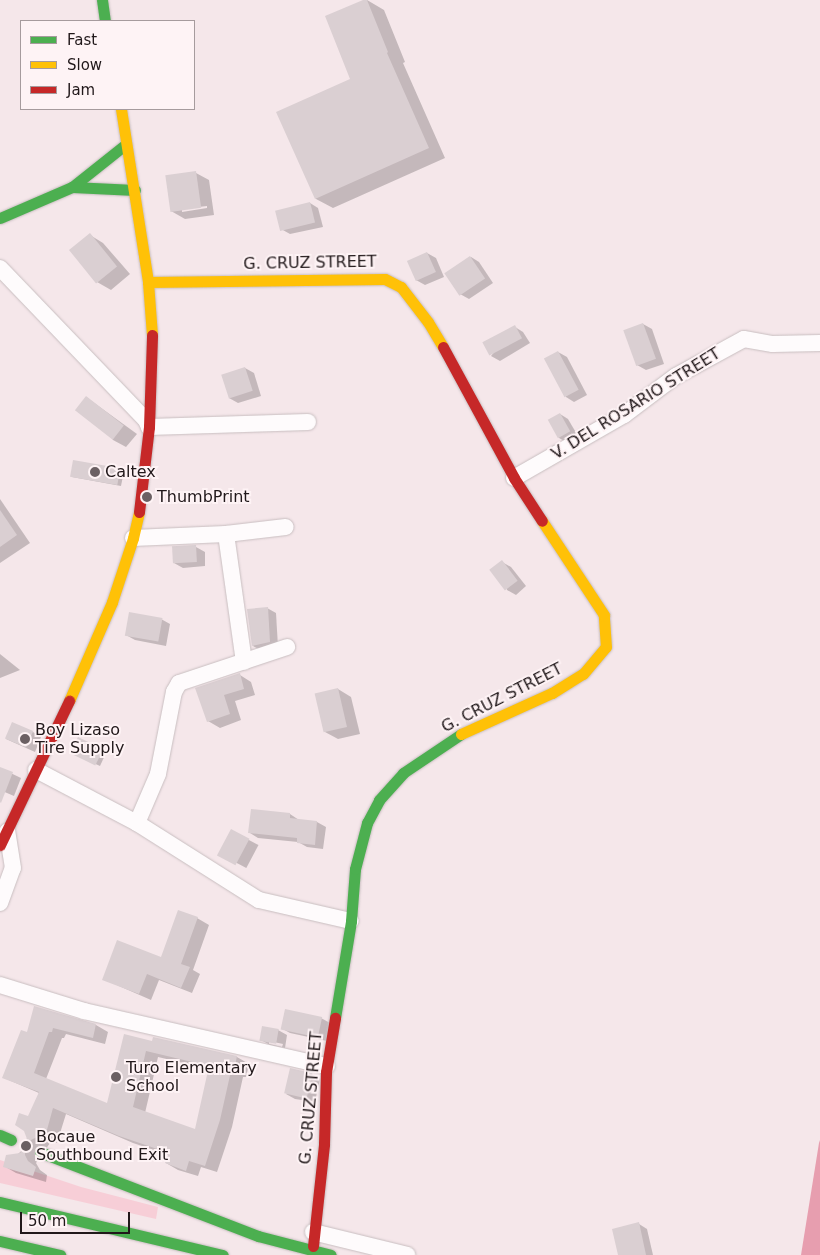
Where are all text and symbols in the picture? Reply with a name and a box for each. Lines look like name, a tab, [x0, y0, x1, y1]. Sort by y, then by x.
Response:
legend	[20, 20, 195, 110]
text: Fast	[67, 31, 97, 49]
text: Slow	[67, 56, 102, 74]
text: Jam	[67, 81, 95, 99]
street label: G. CRUZ STREET	[243, 252, 377, 274]
street label: V. DEL ROSARIO STREET	[548, 344, 724, 464]
place label: Caltex	[105, 462, 156, 482]
marker: Caltex	[89, 466, 101, 478]
place label: ThumbPrint	[157, 487, 250, 507]
marker: ThumbPrint	[141, 491, 153, 503]
street label: G. CRUZ STREET	[438, 659, 566, 737]
place label: Boy Lizaso Tire Supply	[35, 720, 124, 758]
marker: Boy Lizaso Tire Supply	[19, 733, 31, 745]
street label: G. CRUZ STREET	[296, 1031, 326, 1165]
place label: Turo Elementary School	[126, 1058, 257, 1096]
marker: Turo Elementary School	[110, 1071, 122, 1083]
place label: Bocaue Southbound Exit	[36, 1127, 168, 1165]
marker: Bocaue Southbound Exit	[20, 1140, 32, 1152]
scale bar	[22, 1202, 132, 1234]
text: 50 m	[28, 1212, 66, 1230]

